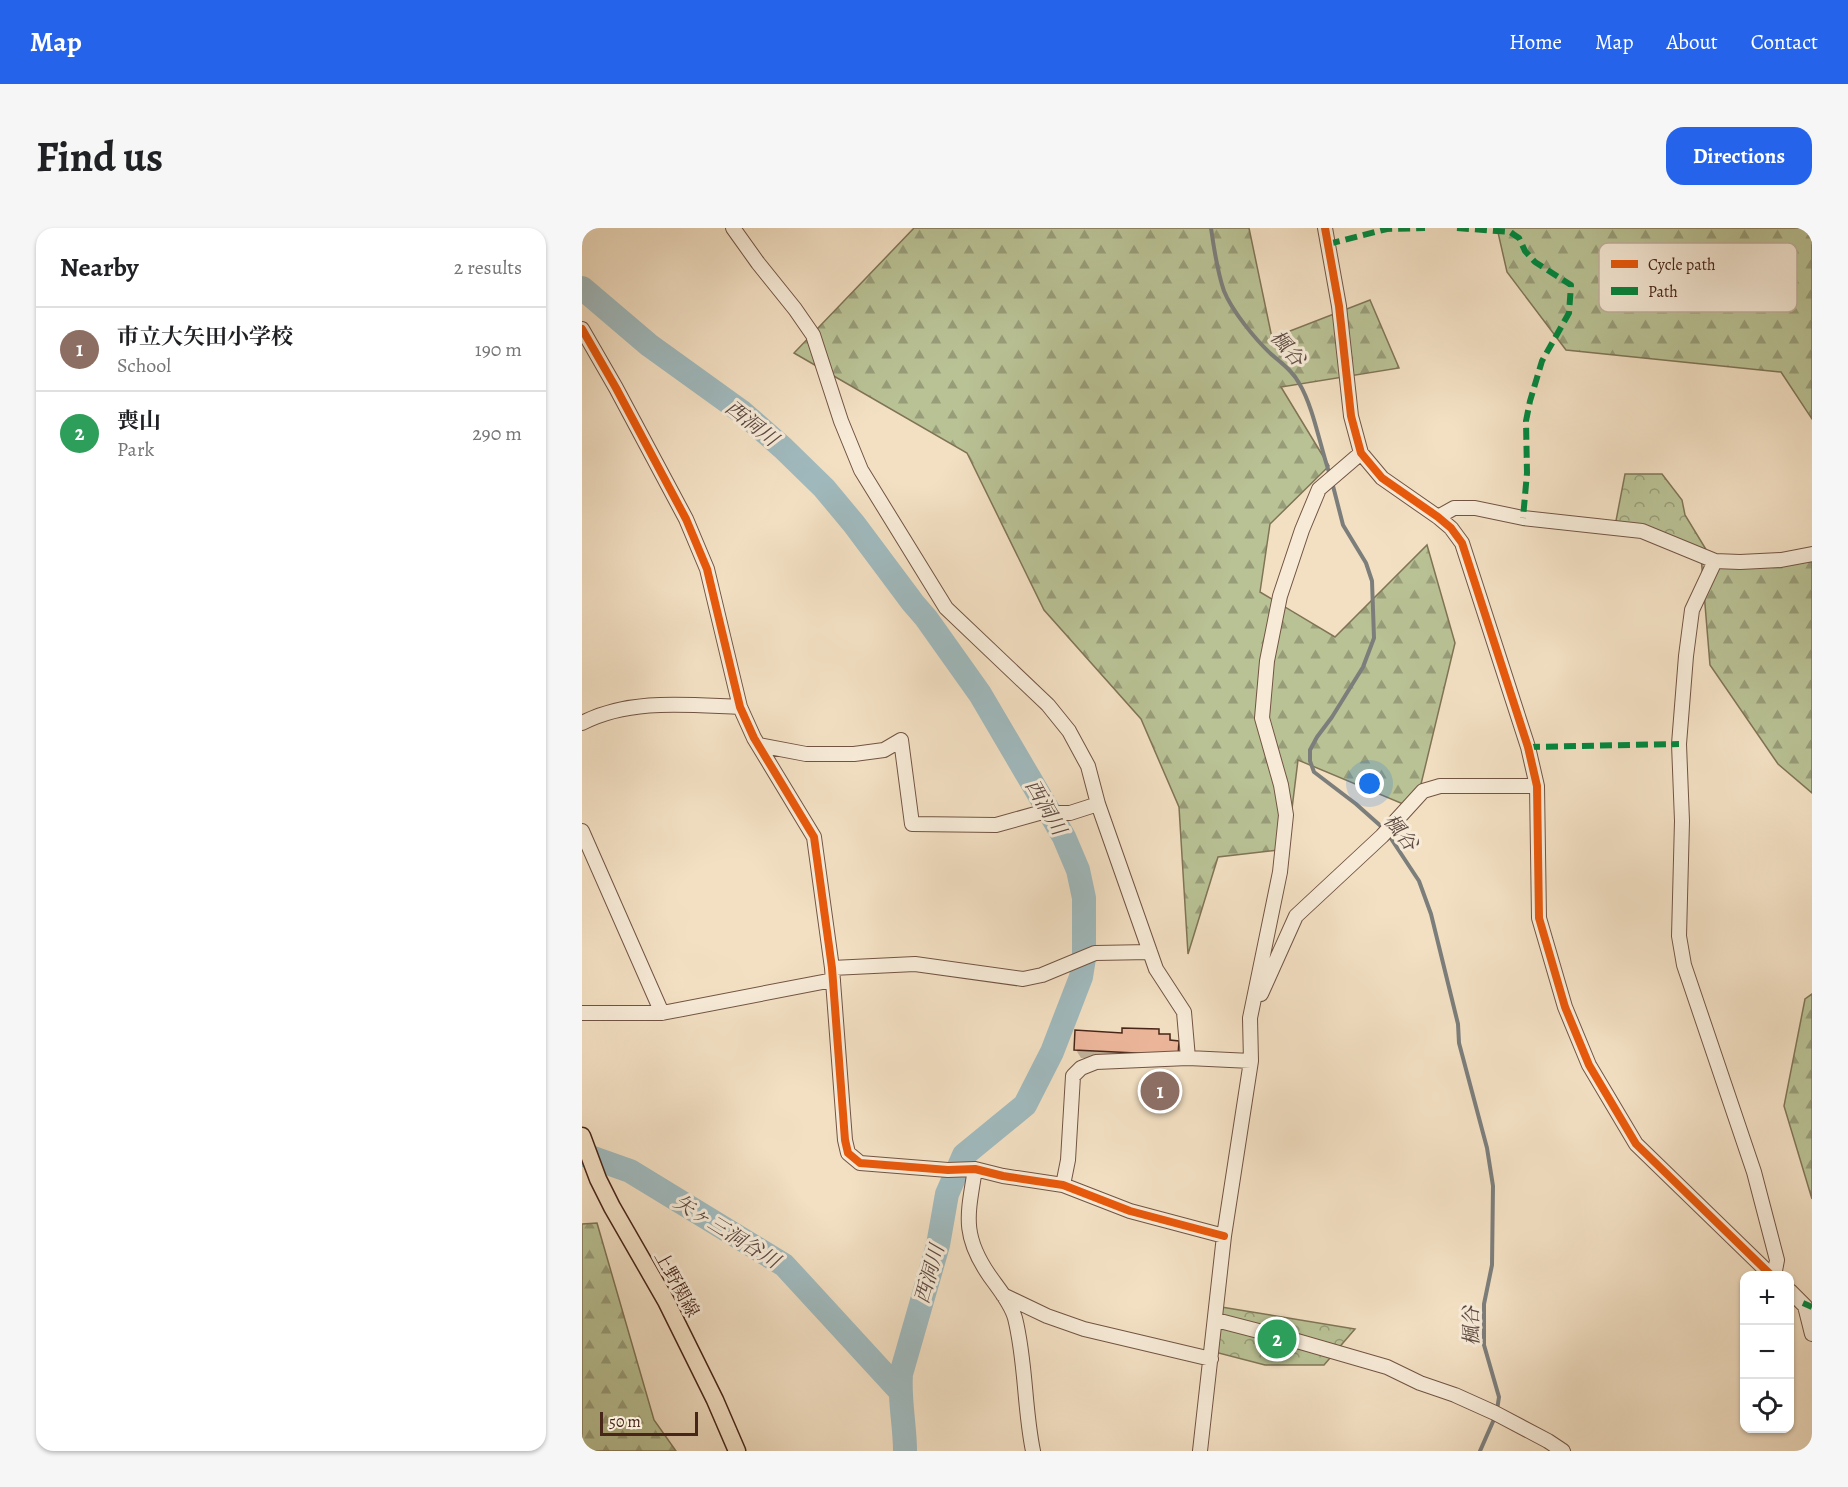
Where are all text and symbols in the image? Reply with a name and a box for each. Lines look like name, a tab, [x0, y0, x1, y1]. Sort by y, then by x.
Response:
text: Map	[30, 23, 82, 61]
text: Home	[1509, 28, 1562, 56]
text: Map	[1595, 28, 1633, 56]
text: About	[1666, 28, 1718, 56]
text: Contact	[1751, 28, 1818, 56]
button: Directions	[1666, 127, 1812, 185]
text: Find us	[36, 128, 163, 185]
legend	[1599, 243, 1797, 312]
text: Nearby	[60, 250, 139, 285]
text: 2 results	[454, 254, 522, 281]
text: Cycle path	[1648, 254, 1716, 276]
text: Path	[1648, 281, 1678, 303]
text: 市立大矢田小学校	[117, 322, 293, 352]
water label: 楓谷	[1264, 324, 1312, 373]
text: 1	[76, 336, 83, 363]
text: 190 m	[475, 336, 522, 363]
text: School	[117, 352, 171, 379]
water label: 西洞川	[720, 394, 785, 454]
text: 喪山	[117, 406, 161, 436]
text: 2	[75, 420, 84, 447]
text: 290 m	[472, 420, 522, 447]
text: Park	[117, 436, 155, 463]
your location	[1355, 769, 1384, 798]
water label: 西洞川	[1019, 775, 1073, 842]
water label: 楓谷	[1378, 808, 1424, 857]
pin: 1	[1140, 1068, 1180, 1114]
water label: 矢ヶ三洞谷川	[669, 1188, 786, 1276]
water label: 西洞川	[908, 1240, 951, 1307]
street label: 上野関線	[649, 1247, 705, 1321]
map controls	[1740, 1271, 1794, 1433]
button: +	[1740, 1271, 1794, 1325]
water label: 楓谷	[1458, 1305, 1485, 1346]
pin: 2	[1258, 1316, 1296, 1362]
button: −	[1740, 1325, 1794, 1379]
button: locate	[1740, 1379, 1794, 1433]
scale bar	[600, 1409, 698, 1436]
text: 50 m	[609, 1411, 641, 1433]

